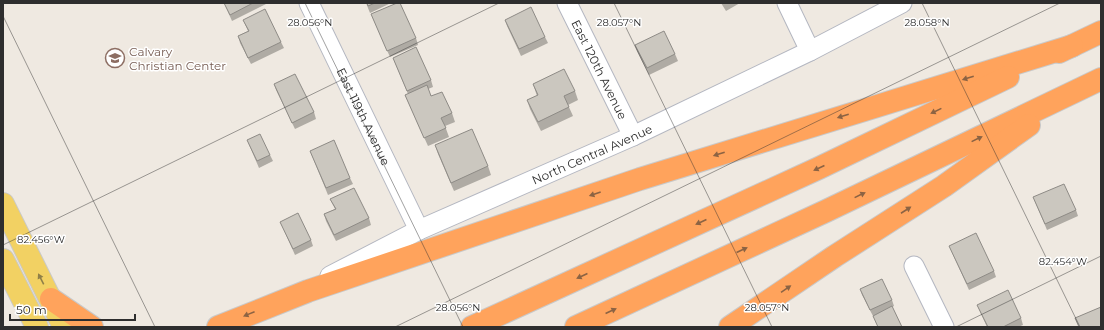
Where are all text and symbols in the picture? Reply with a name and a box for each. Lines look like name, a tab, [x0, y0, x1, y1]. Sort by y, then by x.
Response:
text: 28.056°N	[288, 16, 332, 29]
text: 28.057°N	[597, 16, 641, 29]
text: 28.058°N	[904, 16, 950, 29]
street label: East 120th Avenue	[569, 17, 631, 122]
place label: Calvary Christian Center	[129, 44, 226, 73]
school or university icon: Calvary Christian Center	[104, 47, 126, 69]
street label: East 119th Avenue	[334, 65, 394, 168]
one-way arrow	[961, 75, 973, 81]
one-way arrow	[930, 108, 942, 114]
one-way arrow	[837, 113, 849, 119]
street label: North Central Avenue	[529, 121, 654, 187]
one-way arrow	[971, 136, 983, 142]
one-way arrow	[713, 151, 725, 157]
one-way arrow	[813, 165, 824, 171]
one-way arrow	[589, 191, 601, 197]
one-way arrow	[854, 192, 865, 198]
one-way arrow	[900, 207, 912, 214]
one-way arrow	[695, 219, 706, 225]
text: 82.456°W	[17, 233, 65, 246]
one-way arrow	[736, 247, 748, 253]
text: 82.454°W	[1039, 255, 1087, 268]
one-way arrow	[577, 273, 588, 279]
one-way arrow	[38, 274, 44, 285]
one-way arrow	[781, 285, 791, 293]
scale bar	[10, 296, 135, 322]
text: 28.056°N	[436, 301, 480, 314]
text: 28.057°N	[745, 301, 789, 314]
text: 50 m	[16, 302, 47, 317]
one-way arrow	[606, 308, 617, 314]
one-way arrow	[244, 311, 255, 317]

